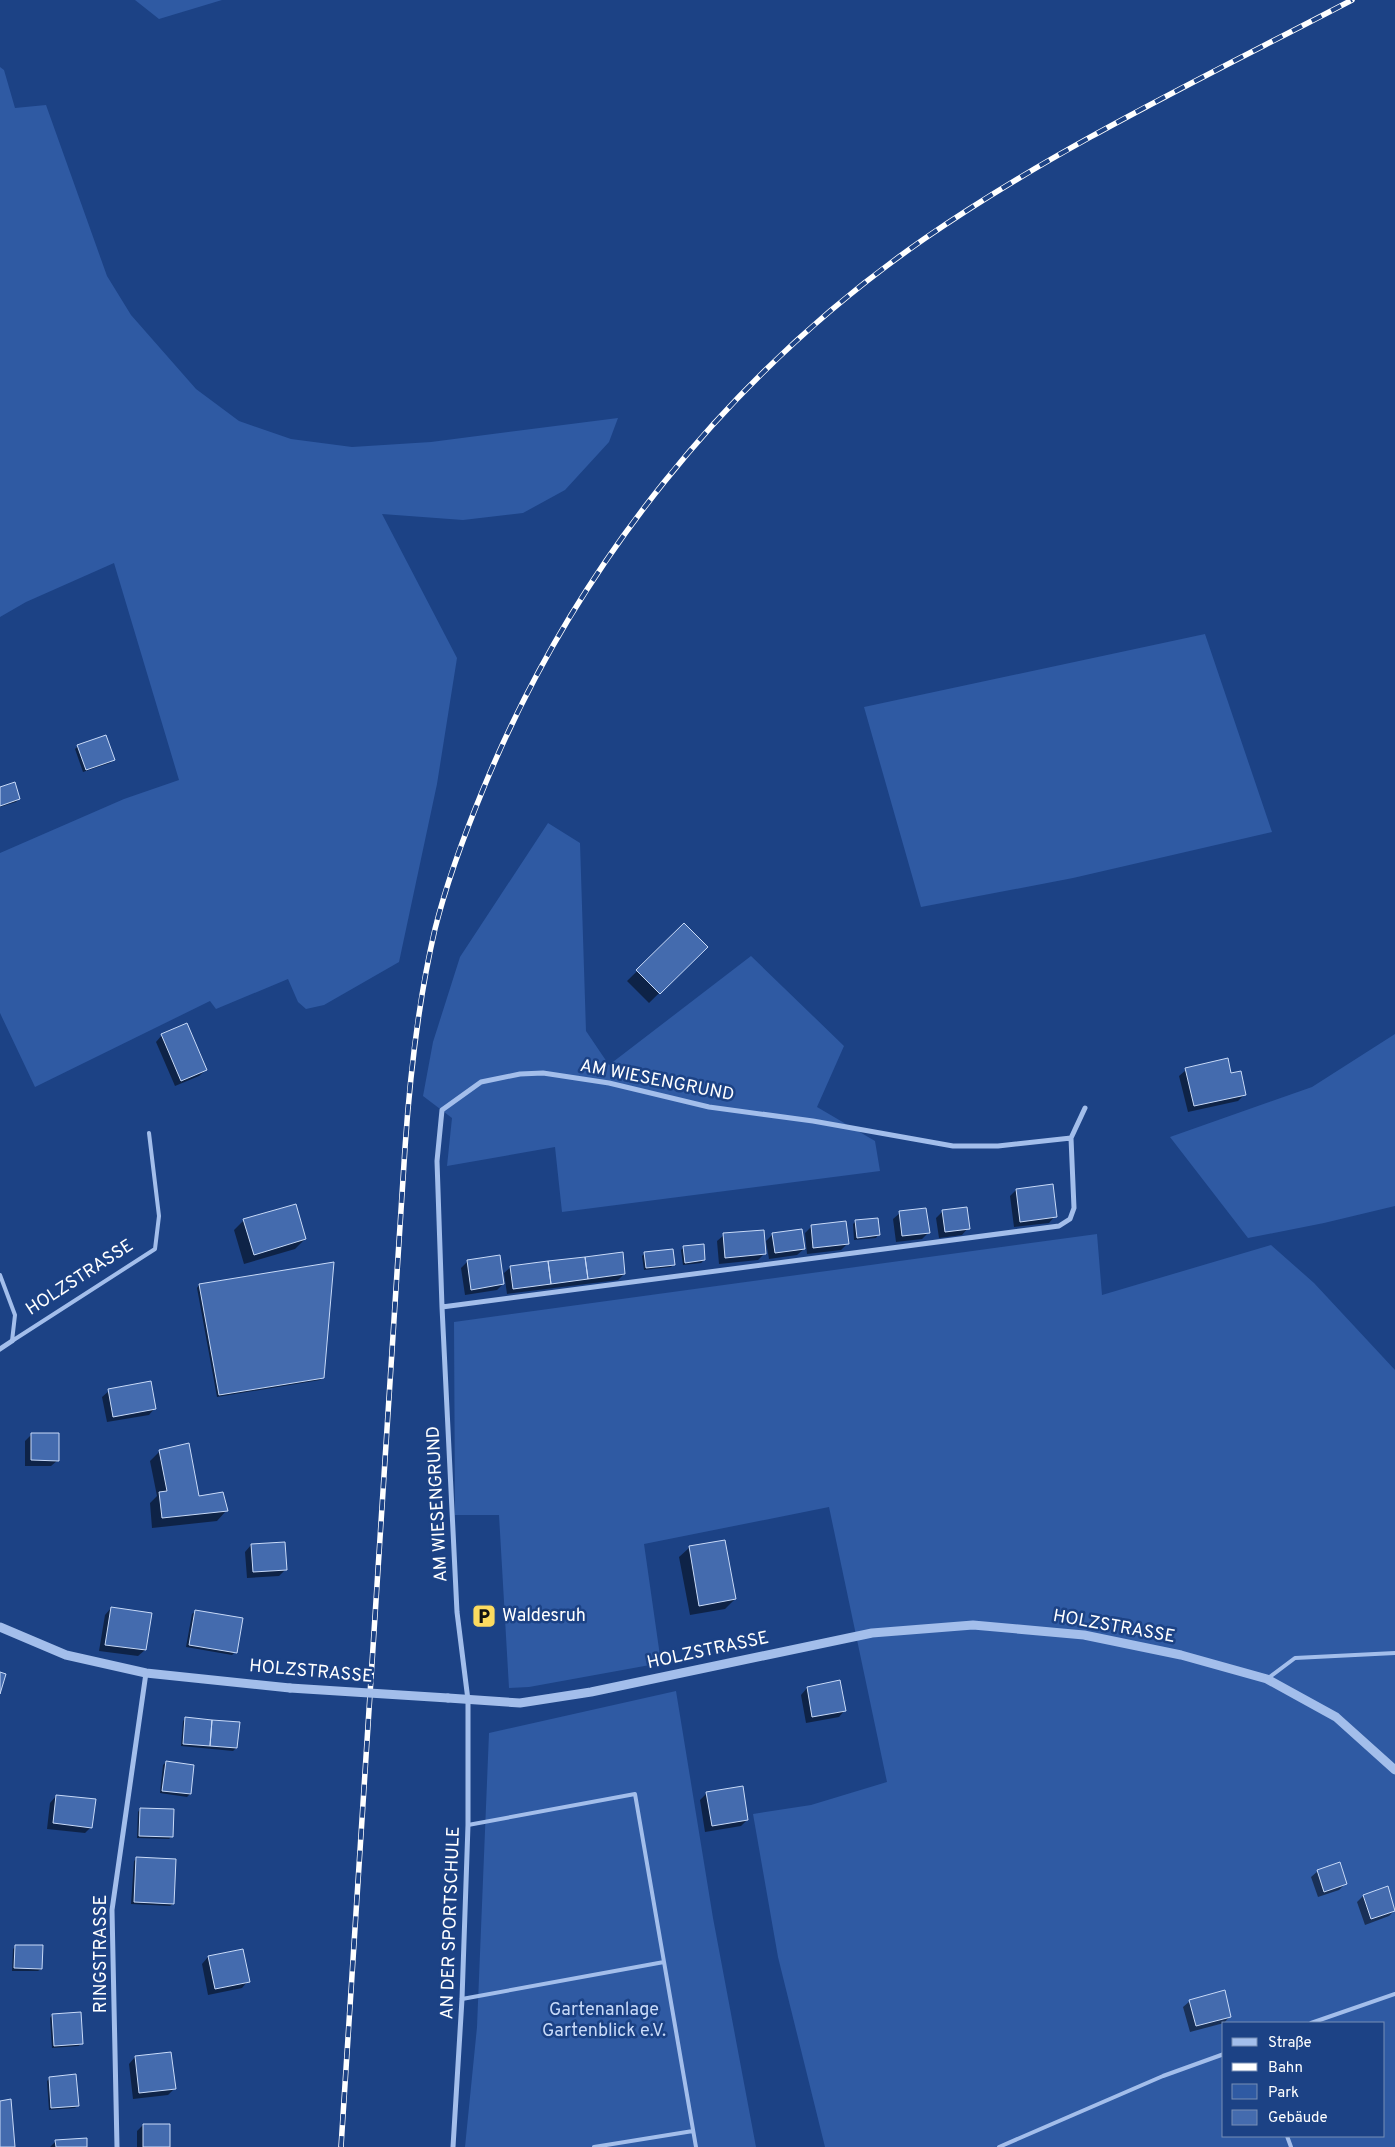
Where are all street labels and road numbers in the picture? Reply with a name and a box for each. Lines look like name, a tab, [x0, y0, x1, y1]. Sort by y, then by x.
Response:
street label: AM WIESENGRUND	[578, 1055, 736, 1107]
street label: HOLZSTRASSE	[22, 1235, 138, 1321]
street label: AM WIESENGRUND	[422, 1425, 454, 1583]
street label: HOLZSTRASSE	[1051, 1605, 1177, 1649]
street label: HOLZSTRASSE	[645, 1627, 771, 1675]
street label: HOLZSTRASSE	[248, 1655, 374, 1689]
street label: AN DER SPORTSCHULE	[436, 1826, 466, 2020]
street label: RINGSTRASSE	[90, 1895, 113, 2013]

